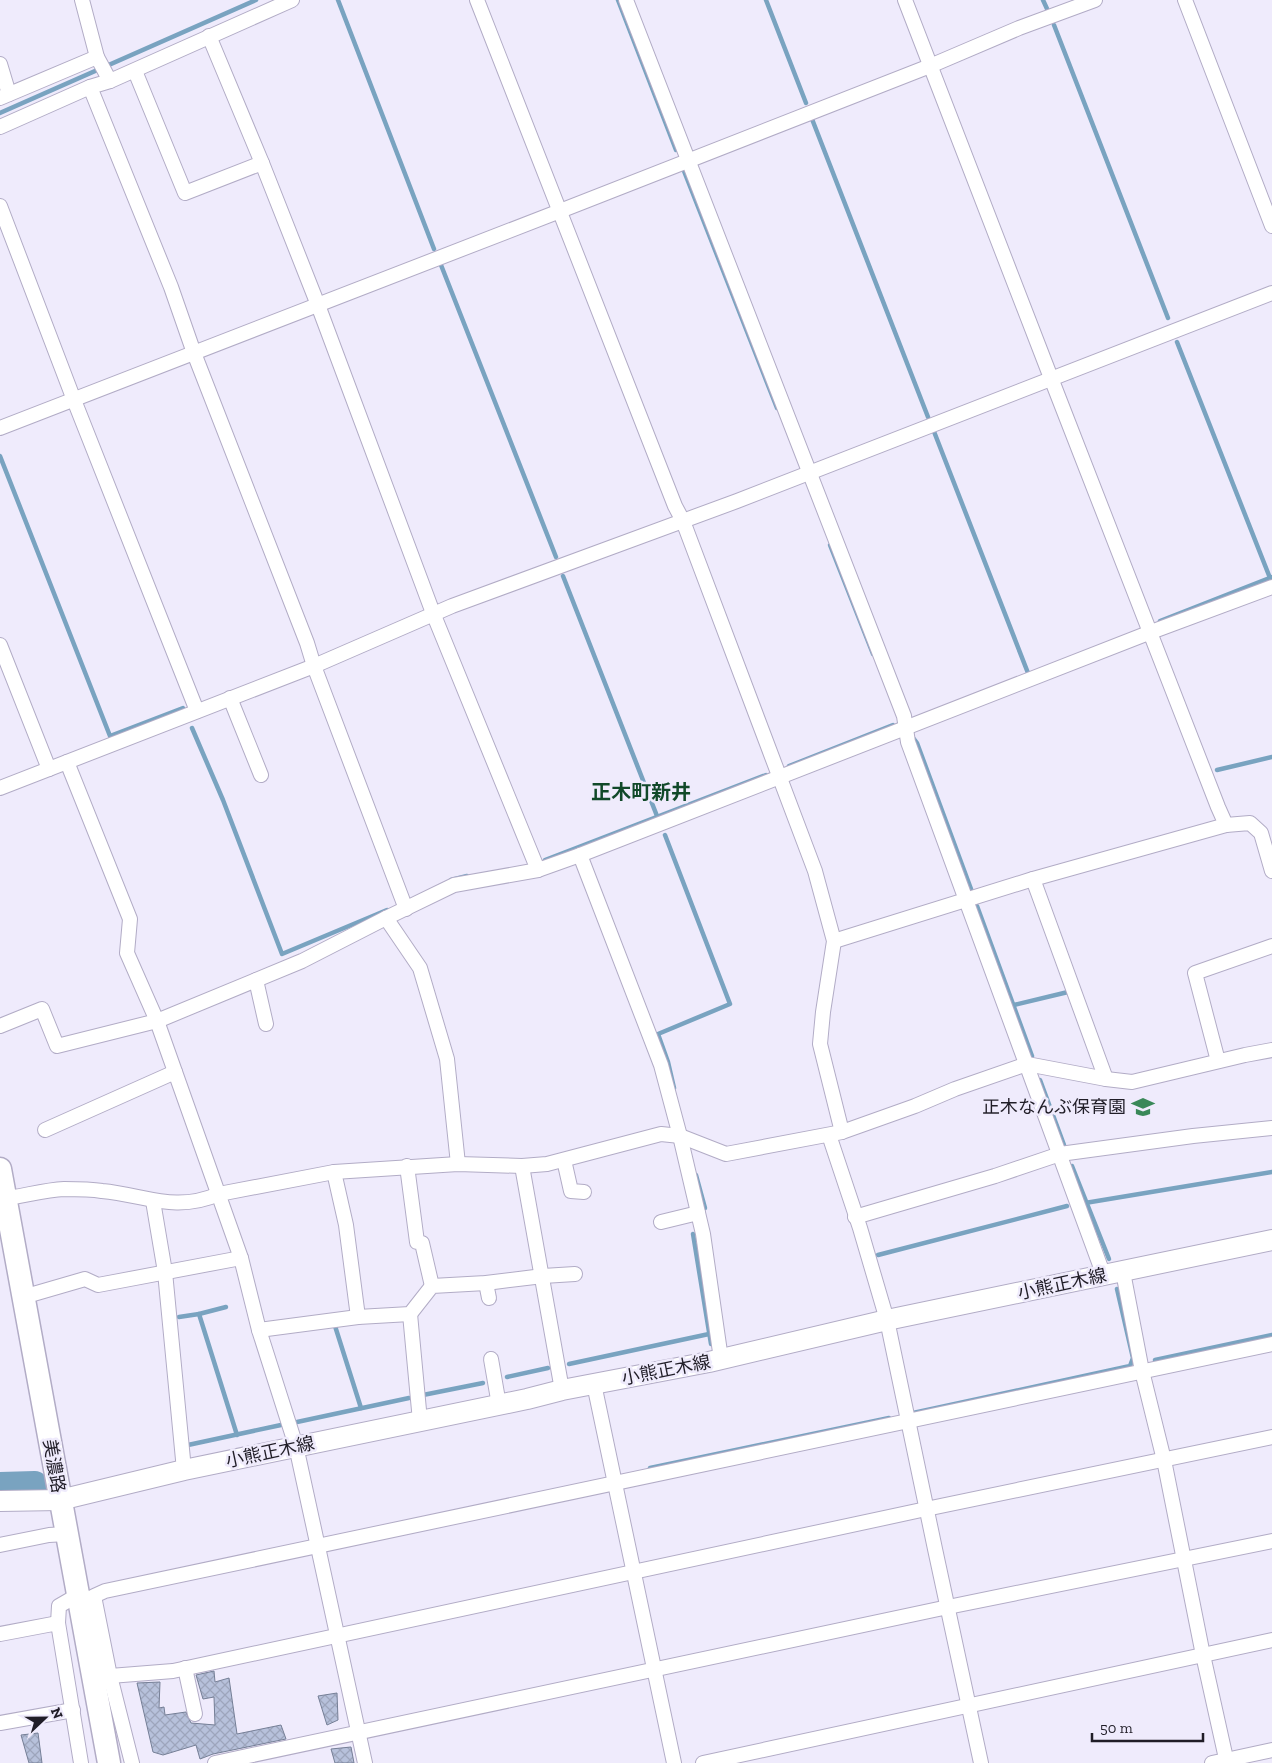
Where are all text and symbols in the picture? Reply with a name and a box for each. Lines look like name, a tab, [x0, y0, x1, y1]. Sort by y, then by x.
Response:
district label: 正木町新井	[591, 780, 691, 804]
school or university icon: 正木なんぶ保育園	[1130, 1094, 1156, 1120]
place label: 正木なんぶ保育園	[982, 1096, 1126, 1118]
street label: 小熊正木線	[1016, 1264, 1108, 1304]
street label: 小熊正木線	[620, 1351, 712, 1389]
street label: 小熊正木線	[224, 1432, 316, 1472]
street label: 美濃路	[38, 1438, 70, 1494]
north arrow	[20, 1693, 70, 1743]
text: N	[47, 1705, 67, 1722]
scale bar	[1092, 1710, 1203, 1742]
text: 50 m	[1100, 1719, 1133, 1737]

